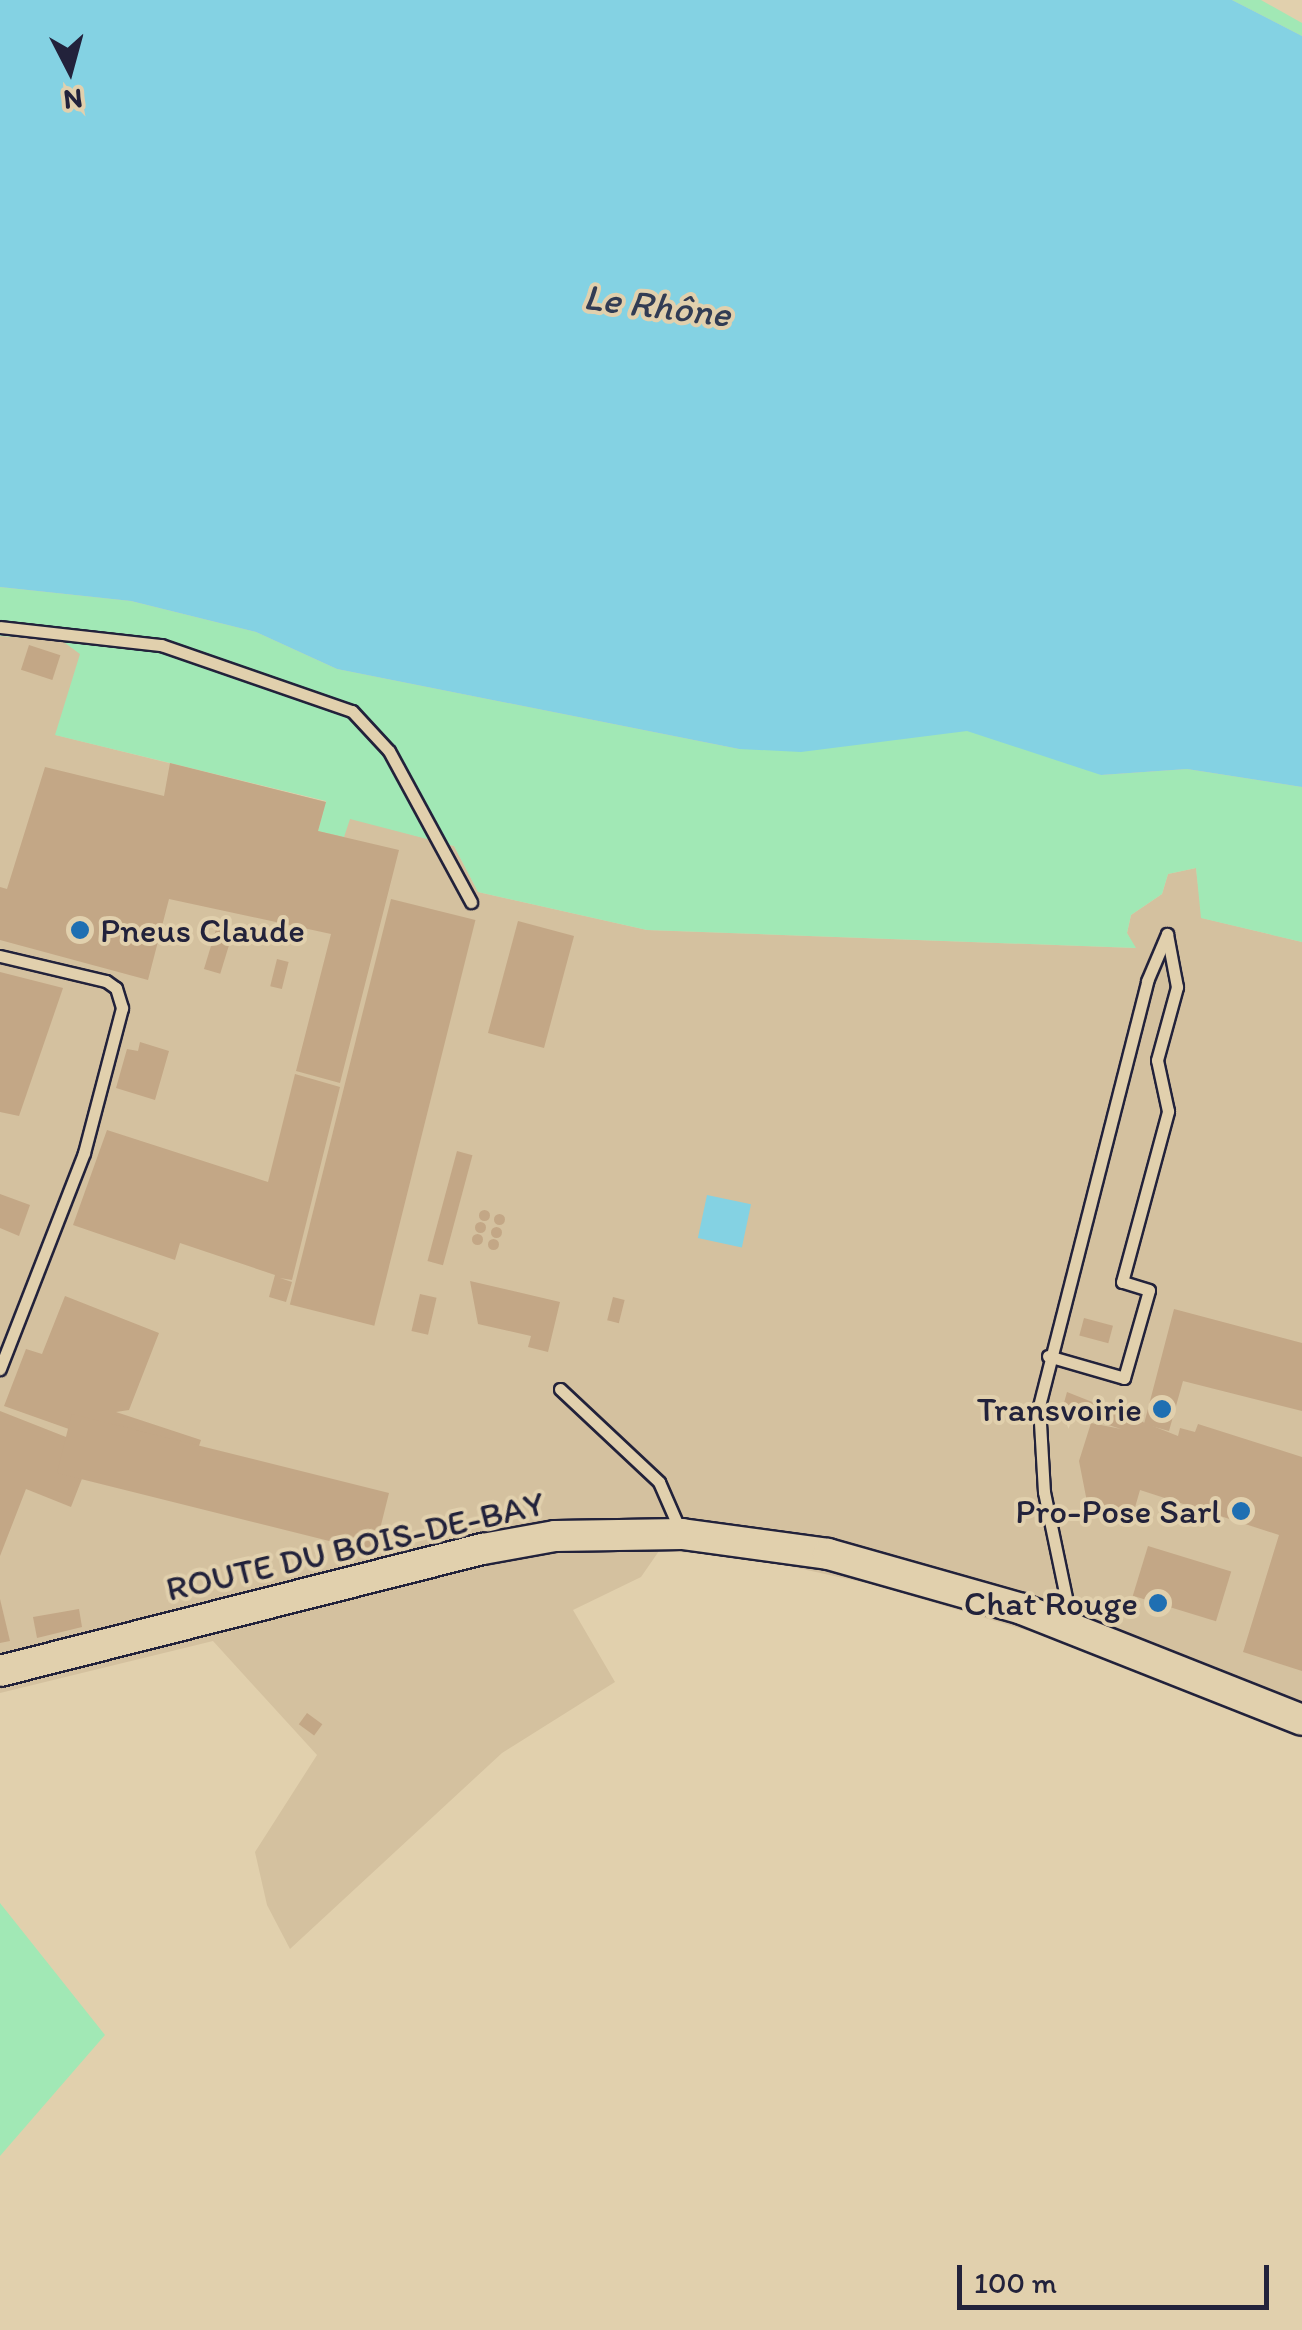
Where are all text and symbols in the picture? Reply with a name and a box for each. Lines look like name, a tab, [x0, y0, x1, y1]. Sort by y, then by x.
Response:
north arrow	[20, 20, 120, 120]
text: N	[62, 82, 84, 118]
water label: Le Rhône	[581, 274, 733, 338]
place label: Pneus Claude	[100, 909, 304, 951]
marker: Pneus Claude	[69, 919, 91, 941]
place label: Transvoirie	[977, 1388, 1142, 1430]
marker: Transvoirie	[1151, 1398, 1173, 1420]
street label: ROUTE DU BOIS-DE-BAY	[164, 1482, 546, 1610]
place label: Pro-Pose Sarl	[1015, 1490, 1221, 1532]
marker: Pro-Pose Sarl	[1230, 1500, 1252, 1522]
place label: Chat Rouge	[965, 1582, 1138, 1624]
marker: Chat Rouge	[1147, 1592, 1169, 1614]
scale bar	[962, 2245, 1274, 2307]
text: 100 m	[974, 2264, 1057, 2301]

